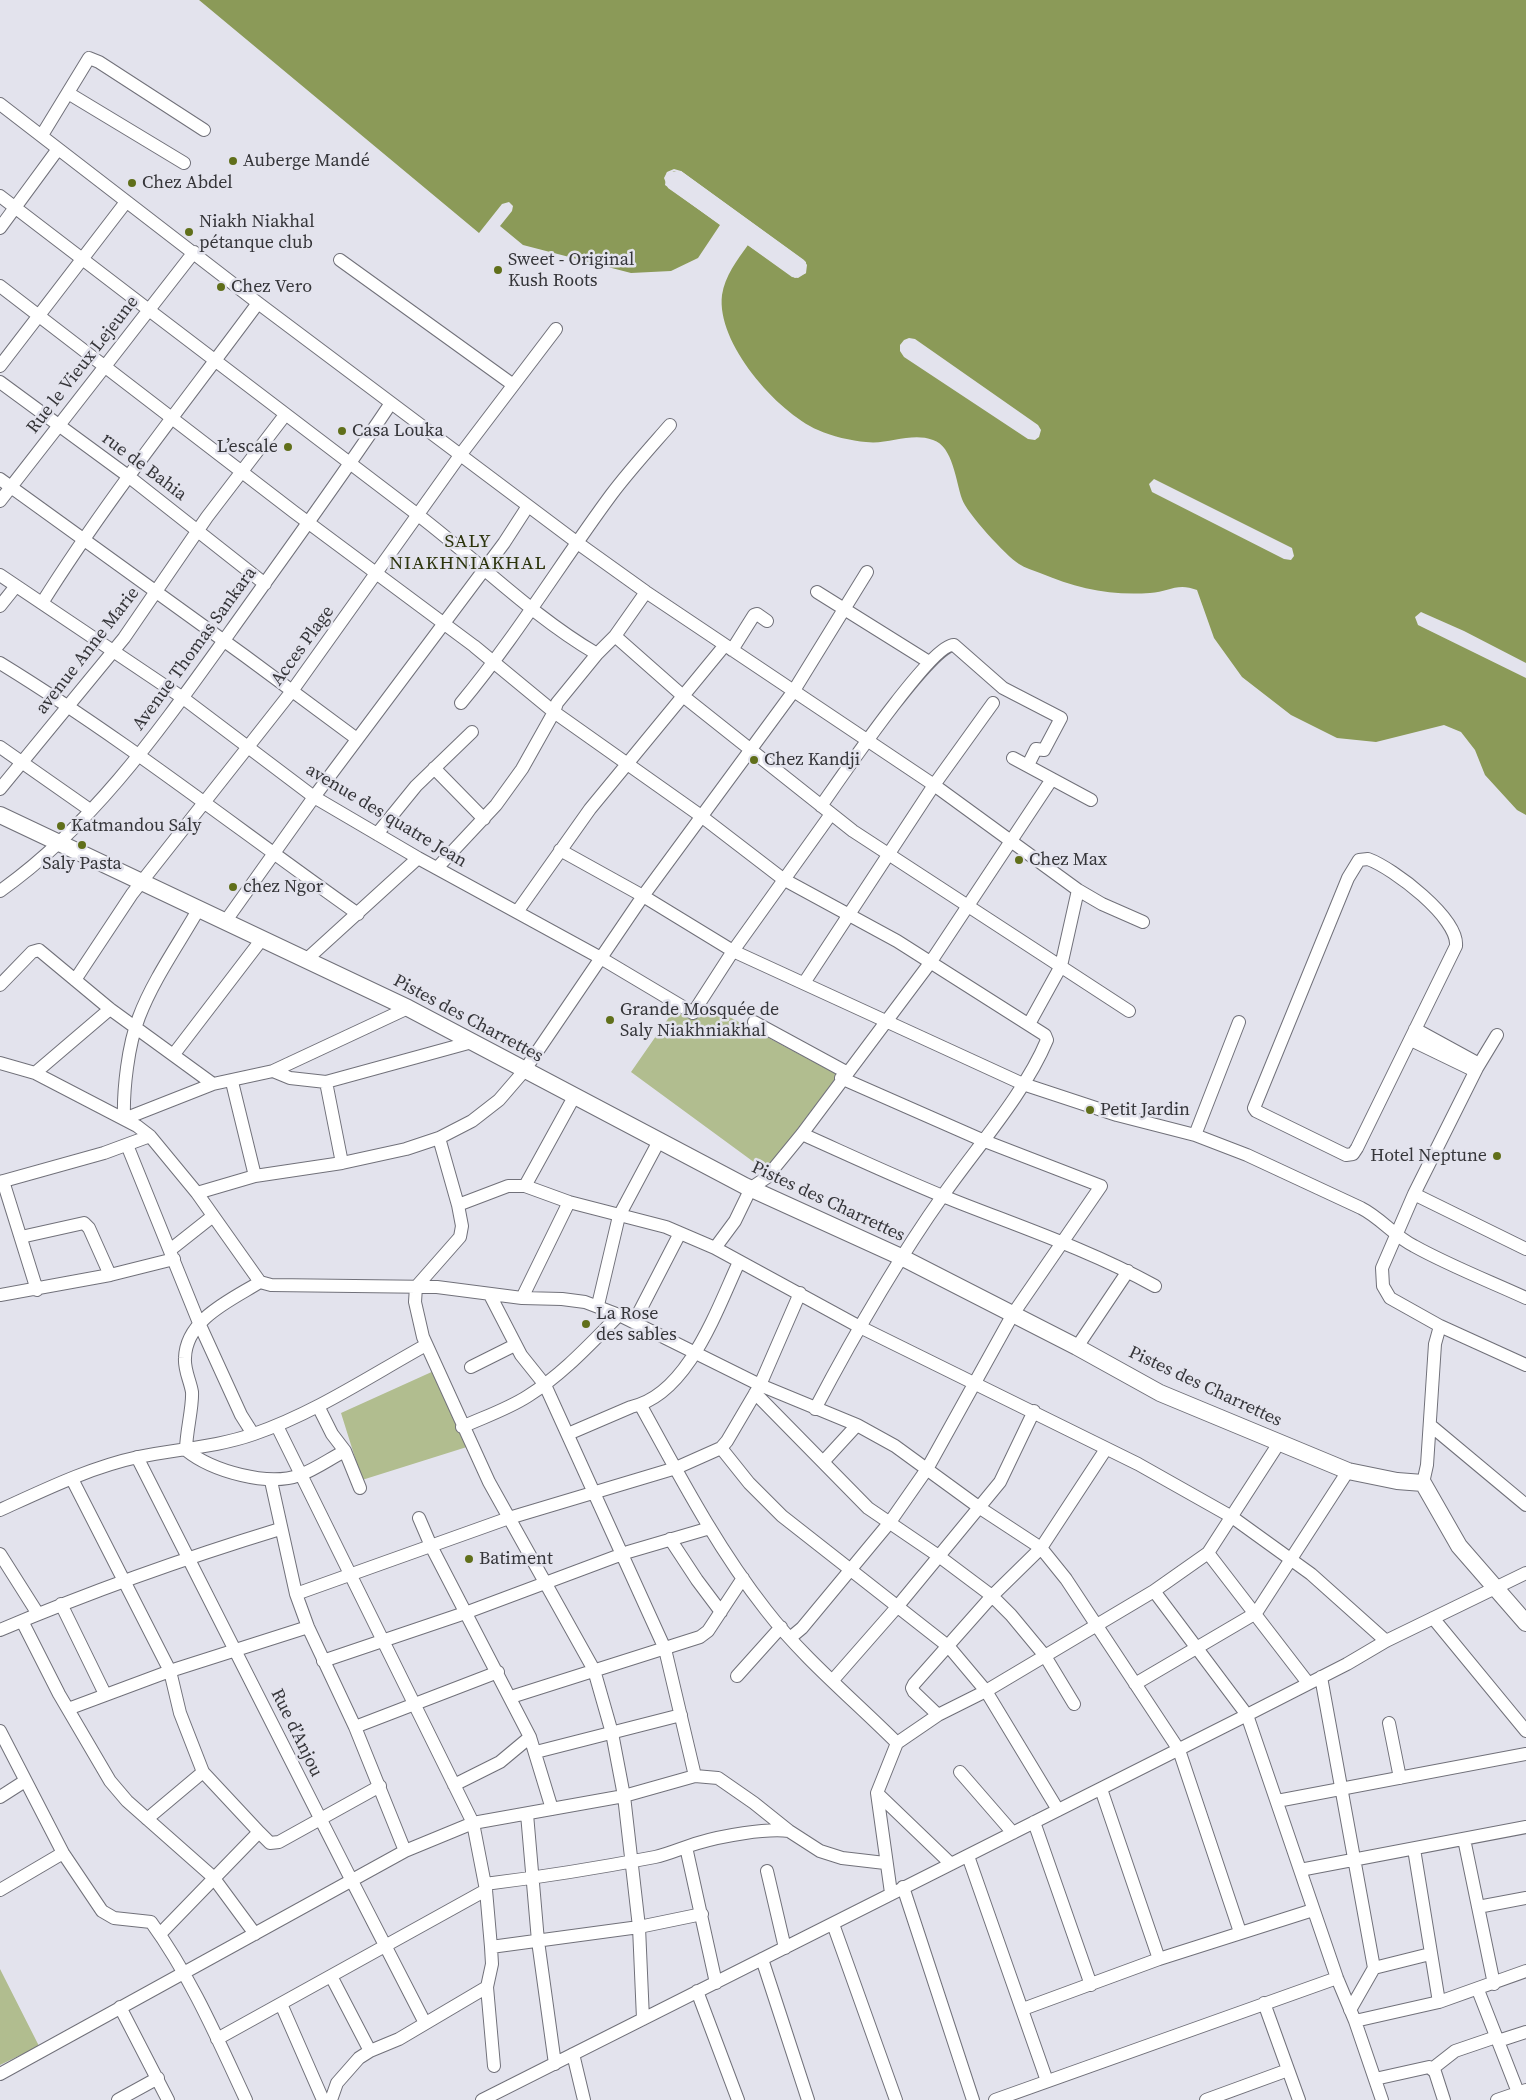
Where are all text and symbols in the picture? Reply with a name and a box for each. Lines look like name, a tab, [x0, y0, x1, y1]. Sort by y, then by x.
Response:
place label: Auberge Mandé	[243, 150, 370, 172]
marker: Auberge Mandé	[227, 155, 239, 167]
place label: Chez Abdel	[142, 172, 233, 194]
marker: Chez Abdel	[126, 177, 138, 189]
place label: Niakh Niakhal pétanque club	[199, 211, 315, 253]
marker: Niakh Niakhal pétanque club	[183, 226, 195, 238]
place label: Sweet - Original Kush Roots	[508, 249, 634, 292]
marker: Sweet - Original Kush Roots	[492, 264, 504, 276]
place label: Chez Vero	[231, 276, 312, 298]
marker: Chez Vero	[215, 281, 227, 293]
street label: Rue le Vieux Lejeune	[22, 292, 144, 438]
place label: Casa Louka	[352, 420, 444, 442]
marker: Casa Louka	[336, 425, 348, 437]
street label: rue de Bahia	[97, 428, 191, 506]
place label: L’escale	[217, 436, 278, 458]
marker: L’escale	[282, 441, 294, 453]
district label: SALY NIAKHNIAKHAL	[388, 531, 548, 575]
street label: Avenue Thomas Sankara	[128, 563, 262, 735]
street label: avenue Anne Marie	[32, 583, 144, 719]
street label: Acces Plage	[267, 602, 339, 690]
place label: Chez Kandji	[764, 749, 860, 771]
marker: Chez Kandji	[748, 754, 760, 766]
street label: avenue des quatre Jean	[301, 759, 471, 873]
place label: Katmandou Saly	[71, 815, 201, 837]
marker: Katmandou Saly	[55, 820, 67, 832]
marker: Saly Pasta	[76, 839, 88, 851]
place label: Chez Max	[1029, 849, 1107, 871]
place label: Saly Pasta	[42, 853, 122, 875]
marker: Chez Max	[1013, 854, 1025, 866]
place label: chez Ngor	[243, 876, 323, 898]
marker: chez Ngor	[227, 881, 239, 893]
street label: Pistes des Charrettes	[389, 970, 547, 1068]
place label: Grande Mosquée de Saly Niakhniakhal	[620, 999, 779, 1042]
marker: Grande Mosquée de Saly Niakhniakhal	[604, 1014, 616, 1026]
place label: Petit Jardin	[1100, 1099, 1190, 1121]
marker: Petit Jardin	[1084, 1104, 1096, 1116]
place label: Hotel Neptune	[1370, 1145, 1487, 1167]
marker: Hotel Neptune	[1491, 1150, 1503, 1162]
street label: Pistes des Charrettes	[748, 1157, 908, 1247]
place label: La Rose des sables	[596, 1303, 677, 1346]
marker: La Rose des sables	[580, 1318, 592, 1330]
street label: Pistes des Charrettes	[1125, 1342, 1285, 1432]
place label: Batiment	[479, 1548, 553, 1570]
marker: Batiment	[463, 1553, 475, 1565]
street label: Rue d’Anjou	[265, 1685, 327, 1781]

